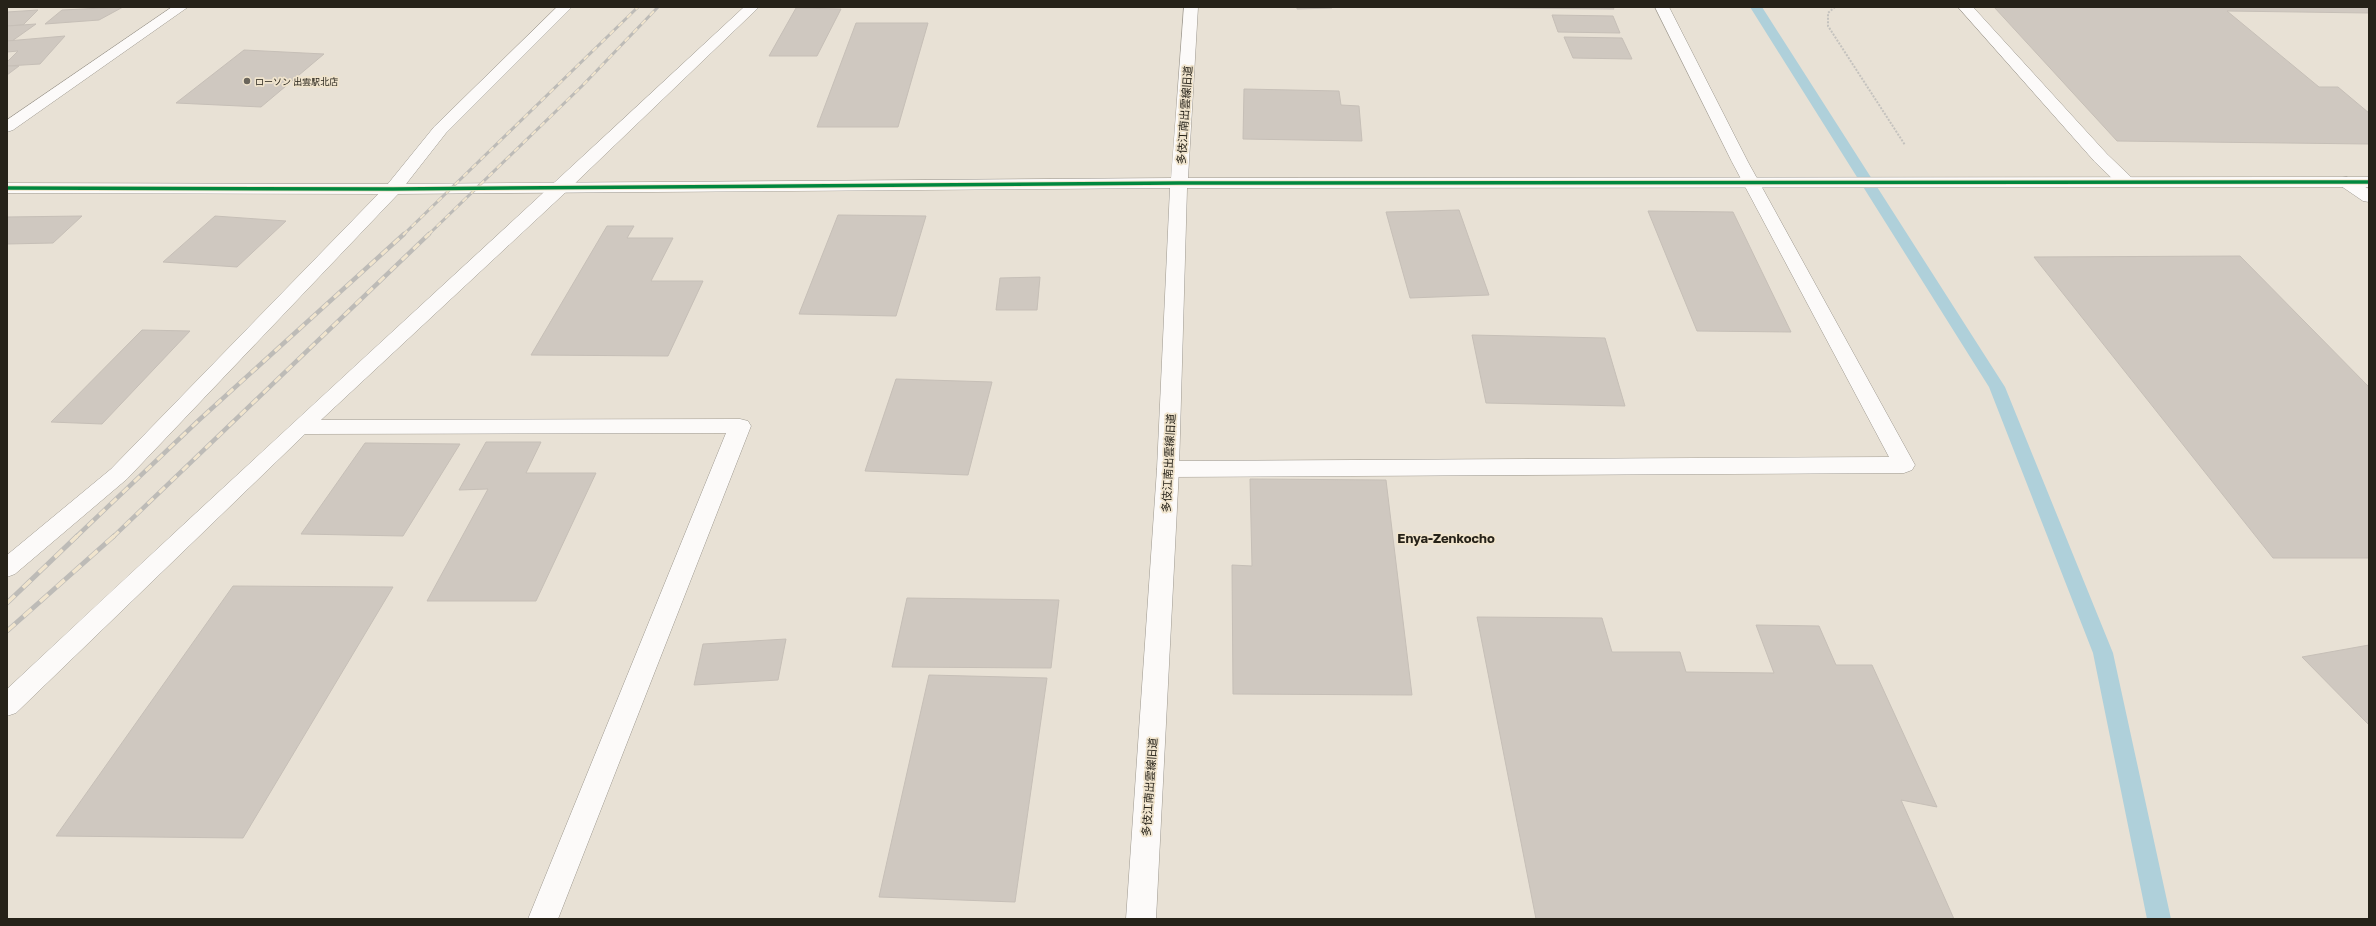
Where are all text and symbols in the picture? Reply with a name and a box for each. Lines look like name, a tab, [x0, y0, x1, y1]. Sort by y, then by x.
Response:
street label: 多伎江南出雲線旧道	[1174, 65, 1194, 165]
marker: ローソン 出雲駅北店	[242, 76, 252, 86]
place label: ローソン 出雲駅北店	[255, 76, 338, 87]
street label: 多伎江南出雲線旧道	[1159, 413, 1177, 513]
district label: Enya-Zenkocho	[1397, 530, 1495, 546]
street label: 多伎江南出雲線旧道	[1139, 737, 1159, 837]

